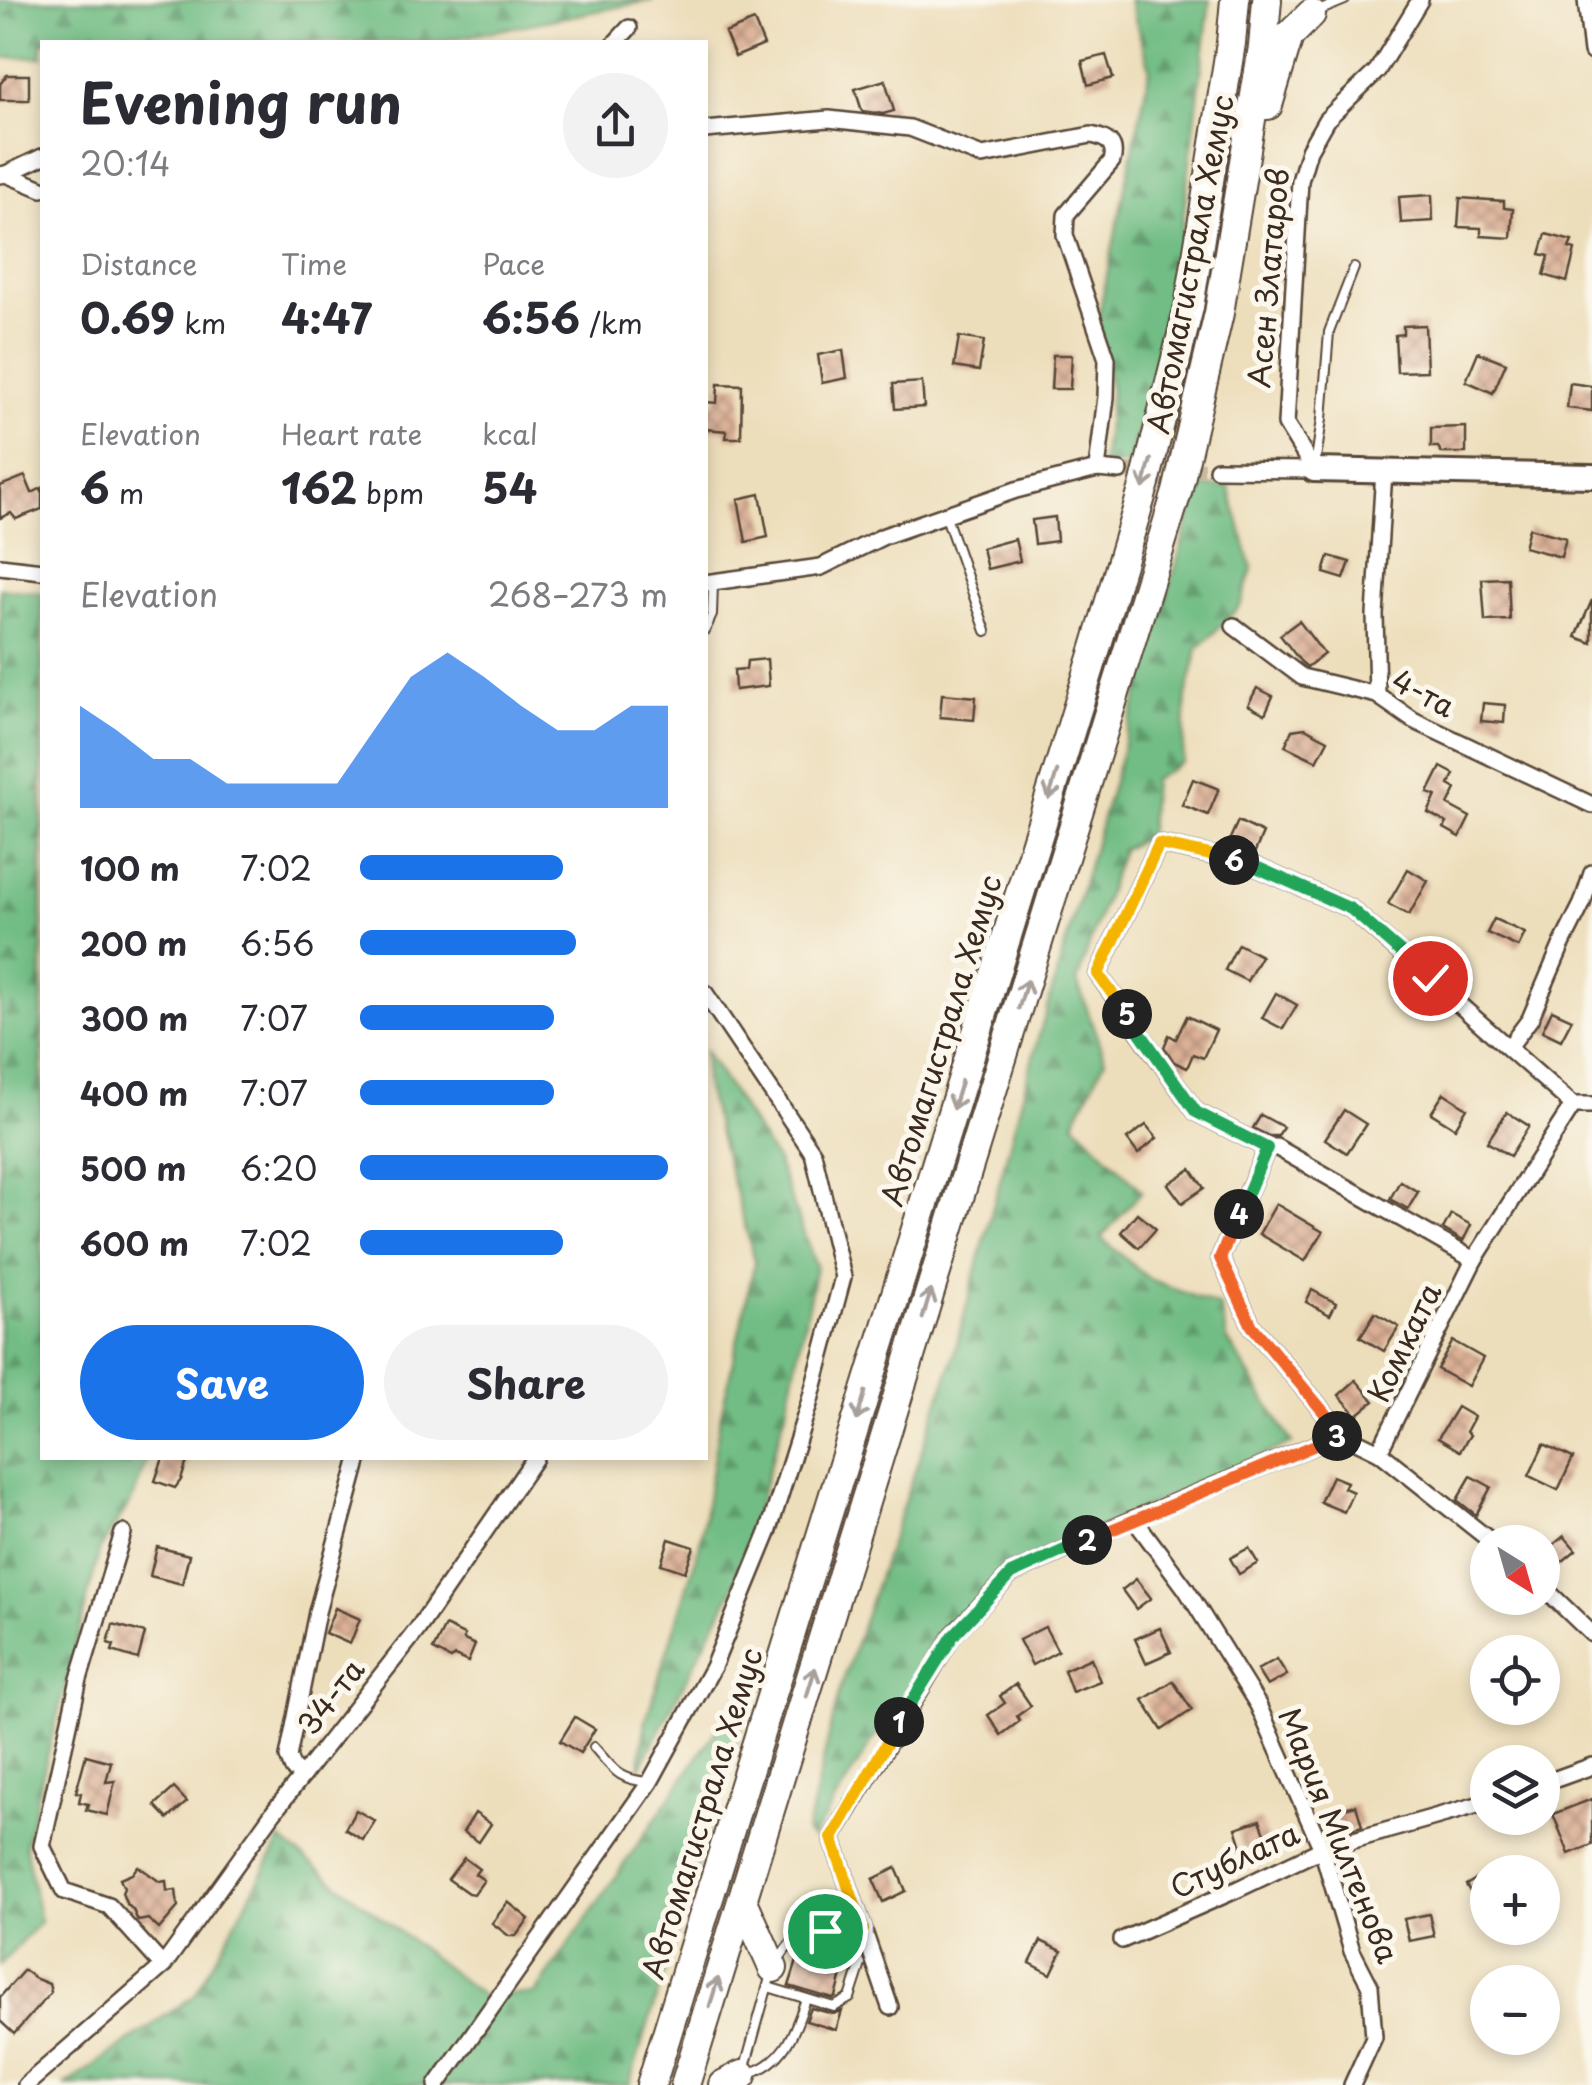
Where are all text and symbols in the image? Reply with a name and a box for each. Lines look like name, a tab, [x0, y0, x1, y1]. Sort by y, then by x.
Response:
text: Evening run	[80, 60, 402, 143]
button: share	[563, 73, 668, 178]
street label: Автомагистрала Хемус	[1134, 91, 1244, 437]
text: 20:14	[80, 139, 170, 187]
street label: Асен Златаров	[1235, 166, 1299, 390]
text: Distance	[80, 242, 198, 285]
text: Time	[281, 242, 347, 285]
text: Pace	[482, 242, 545, 285]
text: 0.69	[80, 285, 175, 348]
text: 4:47	[281, 285, 372, 348]
text: 6:56	[482, 285, 580, 348]
text: km	[175, 301, 226, 344]
text: /km	[580, 301, 643, 344]
text: Elevation	[80, 412, 201, 455]
text: Heart rate	[281, 412, 422, 455]
text: kcal	[482, 412, 538, 455]
text: 6	[80, 455, 110, 518]
text: 162	[281, 455, 357, 518]
text: 54	[482, 455, 537, 518]
one-way arrow	[1136, 458, 1155, 489]
text: m	[110, 471, 144, 514]
text: bpm	[357, 471, 424, 514]
text: Elevation	[80, 570, 218, 618]
text: 268–273 m	[488, 570, 668, 618]
street label: 4-та	[1384, 657, 1464, 728]
one-way arrow	[1043, 769, 1061, 800]
pin: 6	[1209, 835, 1259, 885]
text: 6	[1224, 838, 1244, 881]
text: 100 m	[80, 844, 180, 892]
text: 7:02	[240, 844, 312, 892]
street label: Автомагистрала Хемус	[868, 869, 1012, 1211]
text: 200 m	[80, 919, 187, 967]
text: 6:56	[240, 919, 314, 967]
pin	[1388, 936, 1473, 1021]
icon: check	[1403, 951, 1458, 1006]
one-way arrow	[1015, 978, 1033, 1010]
pin: 5	[1102, 989, 1152, 1039]
text: 5	[1118, 992, 1136, 1035]
text: 300 m	[80, 994, 188, 1042]
text: 7:07	[240, 994, 308, 1042]
text: 400 m	[80, 1069, 188, 1117]
text: 7:07	[240, 1069, 308, 1117]
one-way arrow	[946, 1079, 964, 1111]
text: 500 m	[80, 1144, 186, 1192]
text: 6:20	[240, 1144, 317, 1192]
pin: 4	[1214, 1189, 1264, 1239]
text: 4	[1229, 1192, 1249, 1235]
text: 600 m	[80, 1219, 189, 1267]
text: 7:02	[240, 1219, 312, 1267]
street label: Комката	[1355, 1275, 1451, 1409]
one-way arrow	[919, 1289, 937, 1320]
button: Save	[80, 1325, 364, 1440]
button: Share	[384, 1325, 668, 1440]
one-way arrow	[851, 1390, 869, 1421]
pin: 3	[1312, 1411, 1362, 1461]
text: 3	[1328, 1414, 1346, 1457]
pin: 2	[1062, 1515, 1112, 1565]
text: 2	[1077, 1518, 1097, 1561]
north arrow	[1470, 1525, 1560, 1615]
map controls	[1470, 1525, 1560, 2055]
button: locate	[1470, 1635, 1560, 1725]
street label: Автомагистрала Хемус	[629, 1642, 773, 1984]
street label: 34-та	[286, 1648, 375, 1744]
one-way arrow	[803, 1666, 821, 1698]
pin: 1	[874, 1697, 924, 1747]
text: 1	[892, 1700, 906, 1743]
street label: Мария Милтенова	[1268, 1701, 1412, 1970]
button: layers	[1470, 1745, 1560, 1835]
street label: Стублата	[1162, 1809, 1306, 1909]
button: +	[1470, 1855, 1560, 1945]
pin	[783, 1889, 868, 1974]
icon: arrive	[798, 1904, 853, 1959]
button: −	[1470, 1965, 1560, 2055]
one-way arrow	[706, 1977, 724, 2008]

